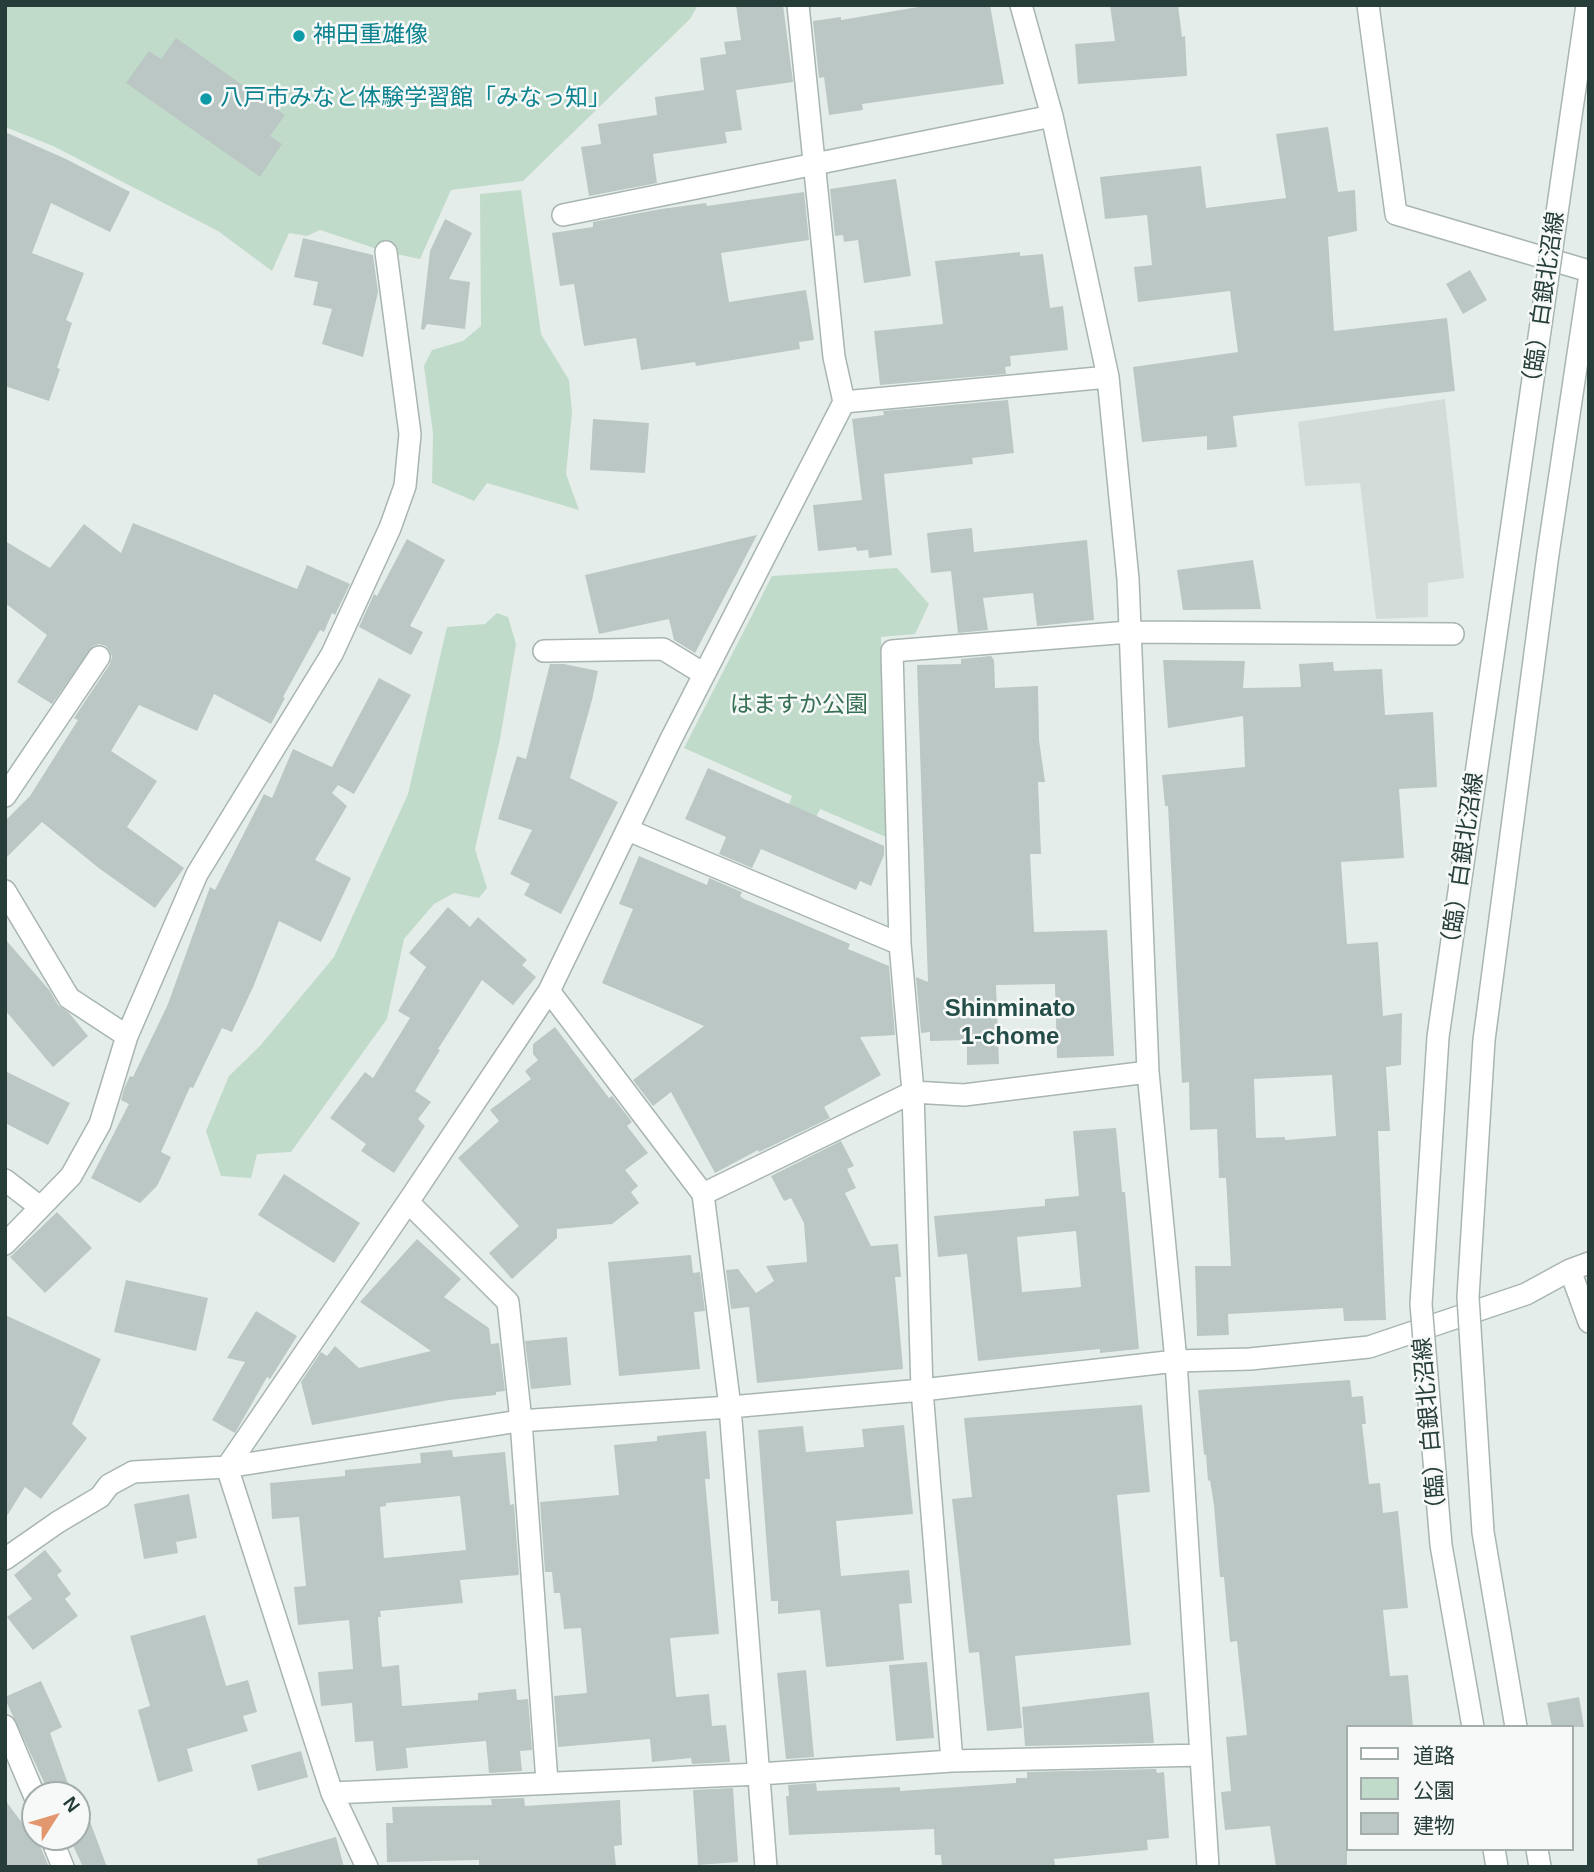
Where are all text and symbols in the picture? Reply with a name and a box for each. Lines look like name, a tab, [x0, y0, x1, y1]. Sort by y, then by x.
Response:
place label: 神田重雄像	[313, 22, 428, 50]
marker: 神田重雄像	[291, 28, 307, 44]
place label: 八戸市みなと体験学習館「みなっ知」	[220, 85, 611, 113]
marker: 八戸市みなと体験学習館「みなっ知」	[198, 91, 214, 107]
street label: （臨）白銀北沼線	[1518, 210, 1570, 396]
park label: はますか公園	[730, 692, 868, 720]
street label: （臨）白銀北沼線	[1437, 771, 1489, 957]
district label: Shinminato 1-chome	[945, 995, 1075, 1051]
street label: （臨）白銀北沼線	[1409, 1336, 1453, 1522]
legend	[1346, 1725, 1573, 1851]
text: 道路	[1413, 1744, 1455, 1767]
text: 公園	[1413, 1779, 1455, 1802]
north arrow	[21, 1781, 91, 1851]
text: N	[59, 1792, 84, 1816]
text: 建物	[1413, 1814, 1455, 1837]

